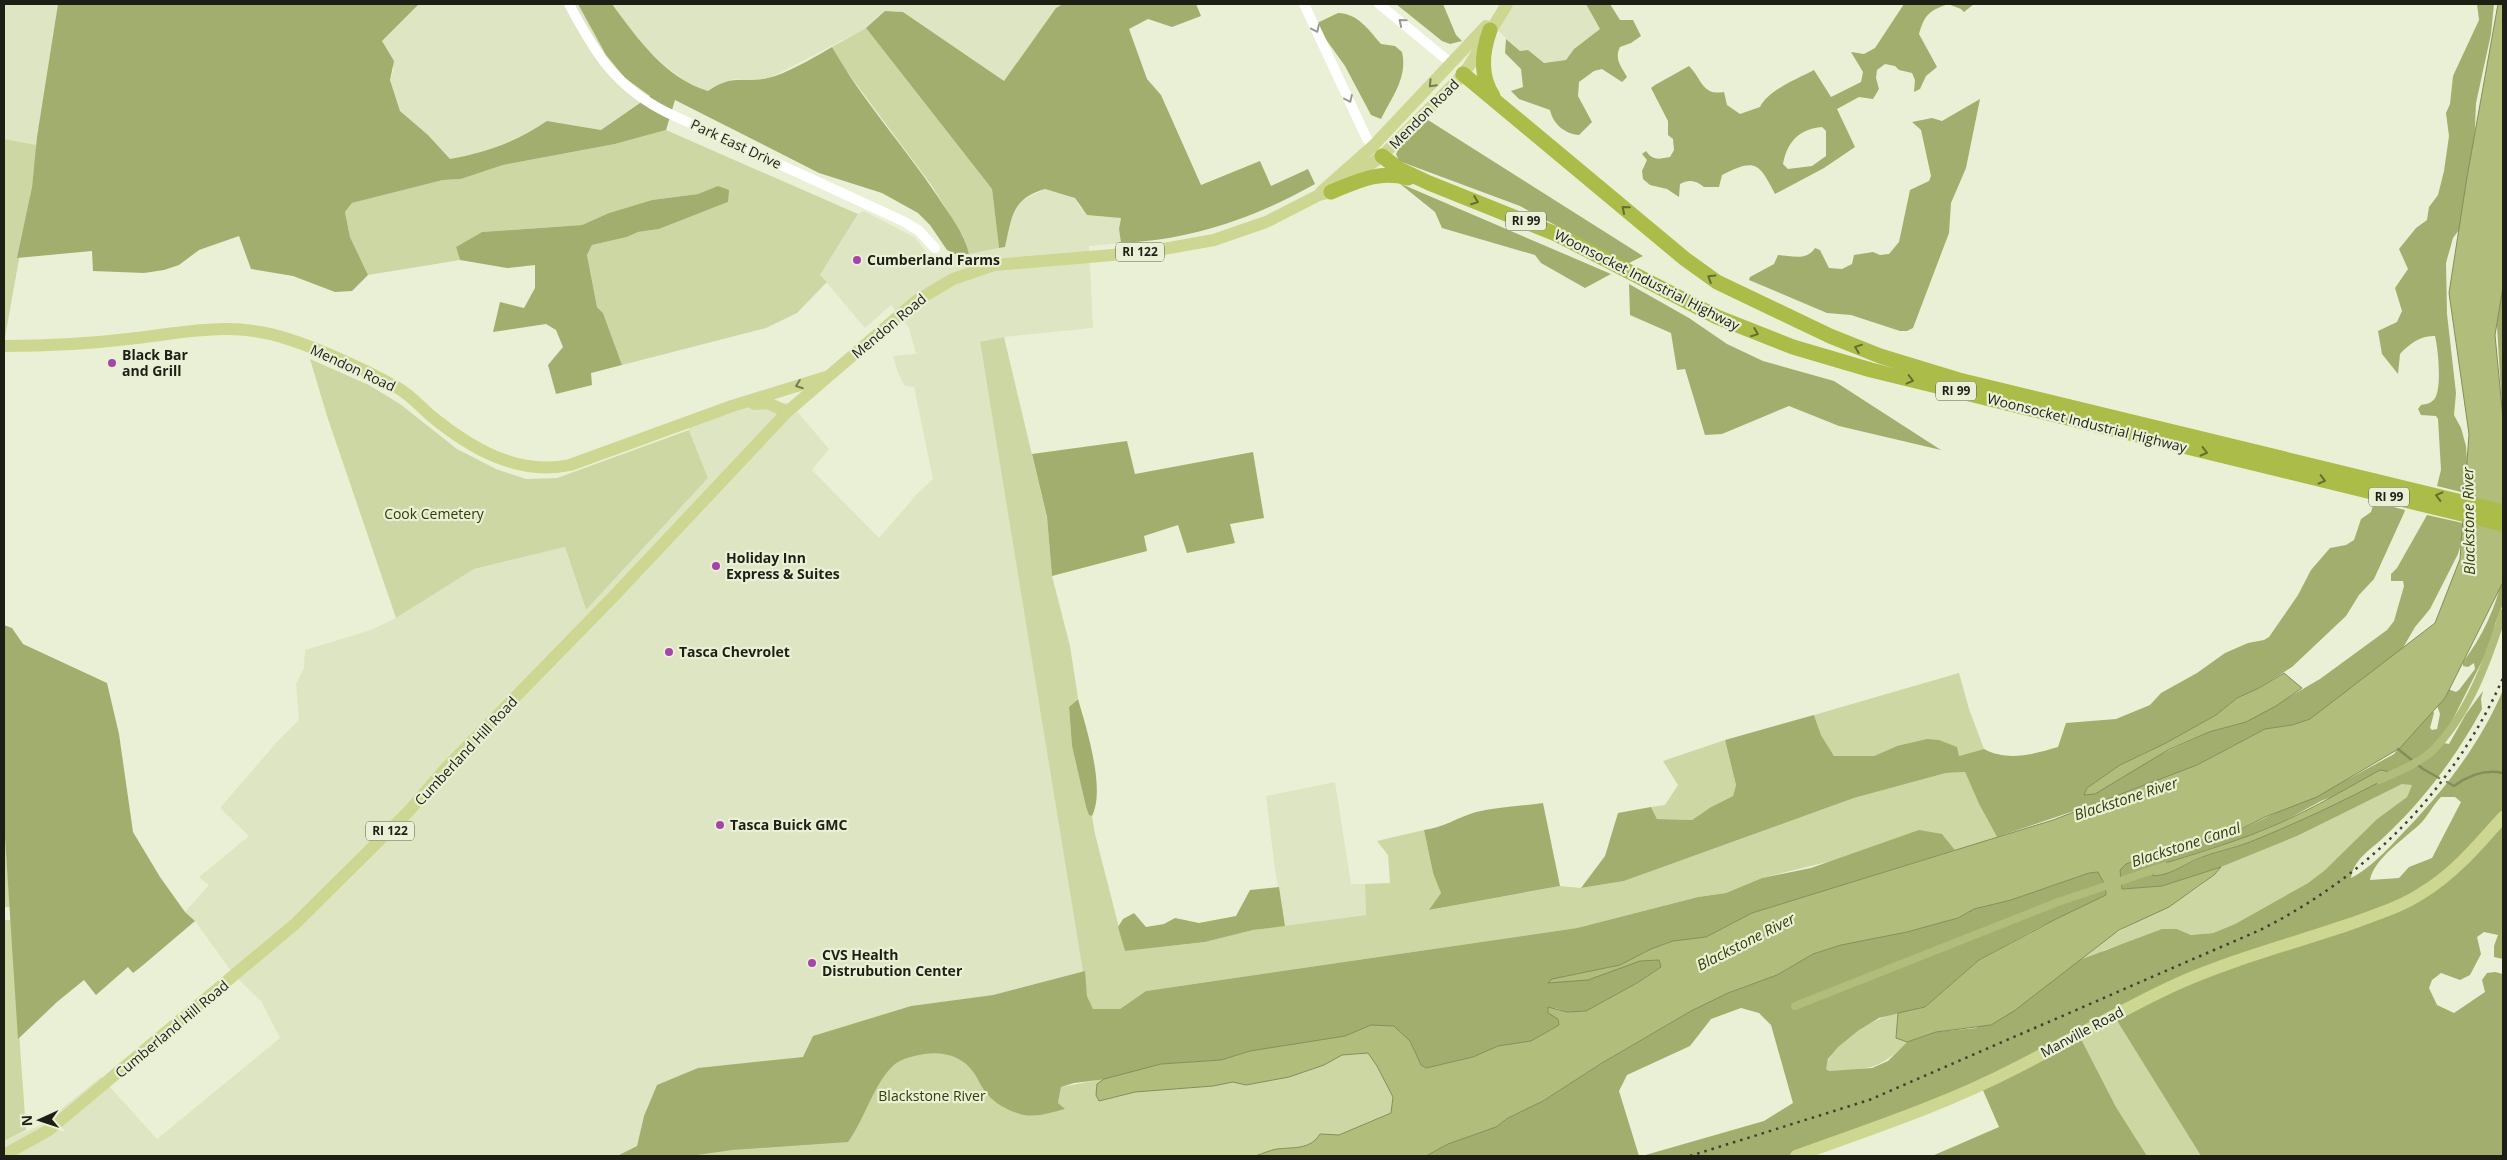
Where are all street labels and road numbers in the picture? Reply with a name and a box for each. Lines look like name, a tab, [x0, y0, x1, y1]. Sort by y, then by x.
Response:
street label: Mendon Road	[1385, 75, 1463, 153]
street label: Park East Drive	[688, 114, 785, 173]
road number: RI 99	[1506, 212, 1546, 230]
street label: Woonsocket Industrial Highway	[1551, 225, 1744, 335]
road number: RI 122	[1116, 242, 1164, 262]
street label: Mendon Road	[847, 289, 930, 362]
street label: Mendon Road	[308, 340, 399, 396]
road number: RI 99	[1936, 382, 1976, 401]
street label: Woonsocket Industrial Highway	[1985, 388, 2190, 457]
road number: RI 99	[2369, 488, 2409, 507]
street label: Cumberland Hill Road	[410, 692, 521, 809]
road number: RI 122	[366, 821, 414, 840]
street label: Cumberland Hill Road	[111, 976, 232, 1082]
street label: Manville Road	[2037, 1002, 2127, 1061]

